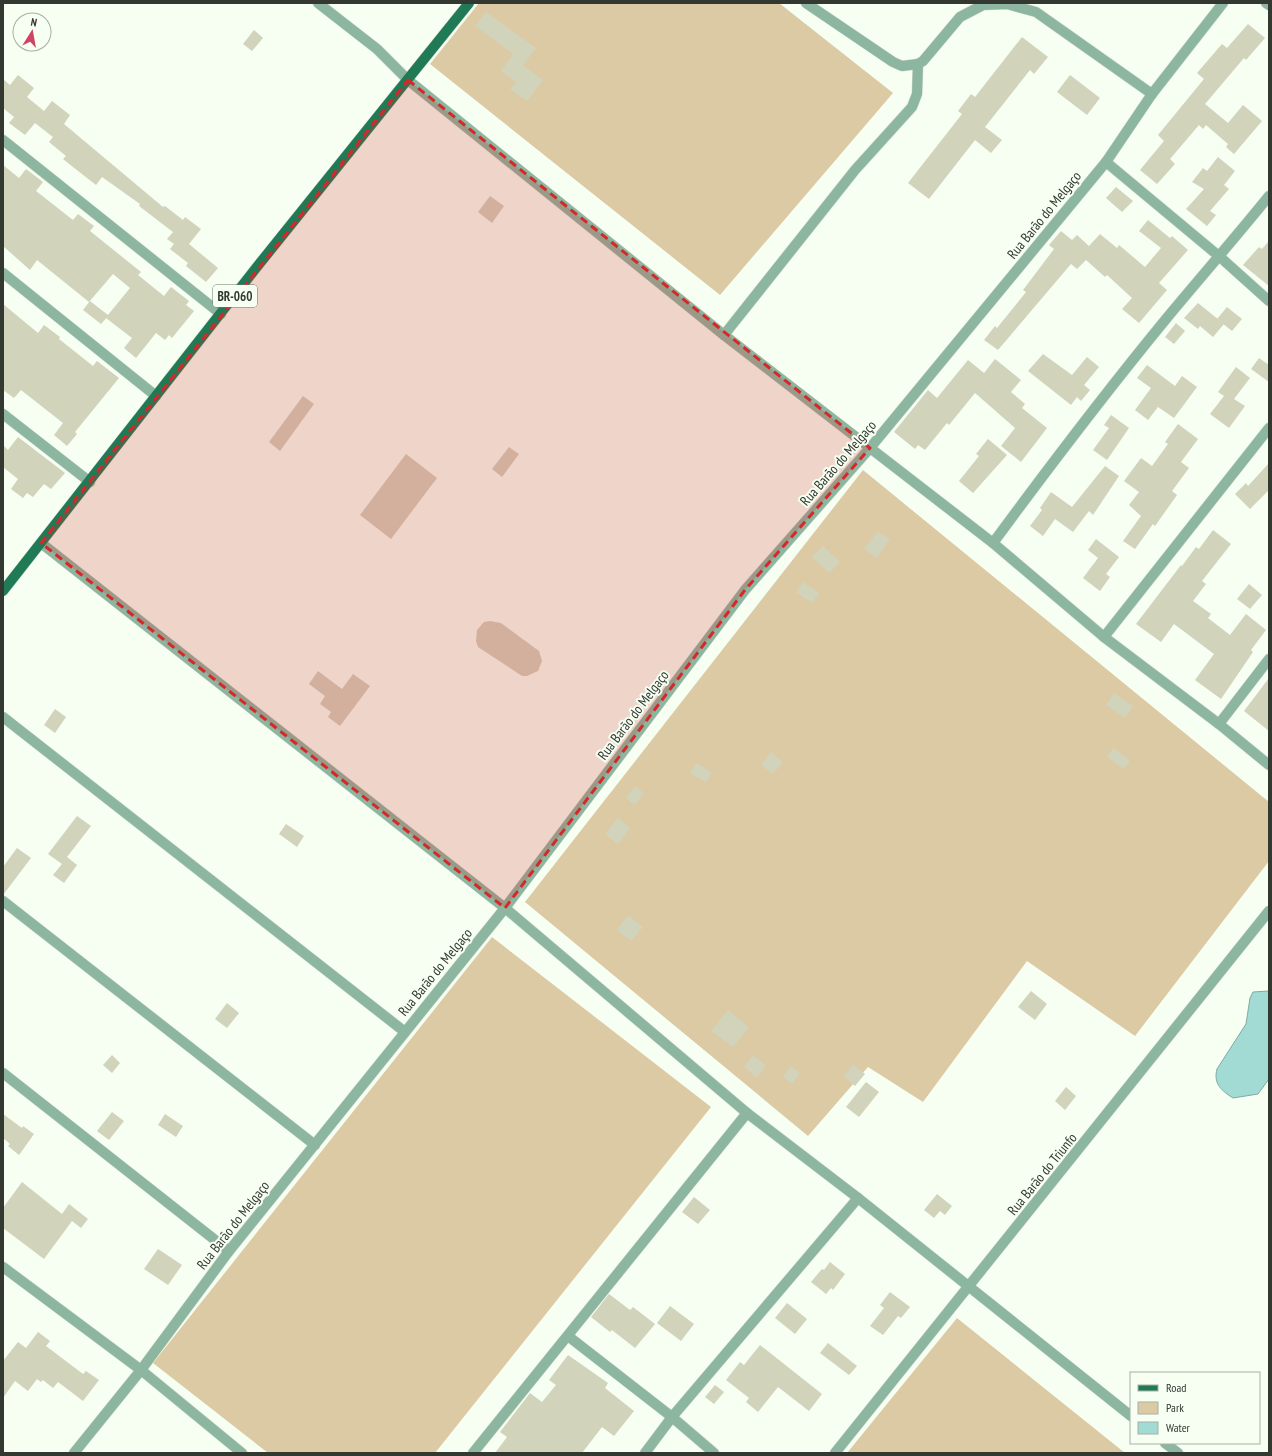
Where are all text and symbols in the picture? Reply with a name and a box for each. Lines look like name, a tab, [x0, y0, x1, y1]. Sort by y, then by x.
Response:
north arrow	[12, 12, 52, 52]
text: N	[30, 15, 38, 30]
street label: Rua Barão do Melgaço	[1003, 168, 1085, 262]
road number: BR-060	[213, 285, 257, 307]
street label: Rua Barão do Melgaço	[796, 417, 880, 509]
street label: Rua Barão do Melgaço	[593, 667, 673, 763]
street label: Rua Barão do Melgaço	[394, 925, 476, 1019]
street label: Rua Barão do Triunfo	[1003, 1129, 1081, 1219]
street label: Rua Barão do Melgaço	[193, 1177, 273, 1273]
legend	[1130, 1372, 1260, 1444]
text: Road	[1166, 1380, 1186, 1395]
text: Park	[1166, 1400, 1184, 1415]
text: Water	[1166, 1420, 1191, 1435]

